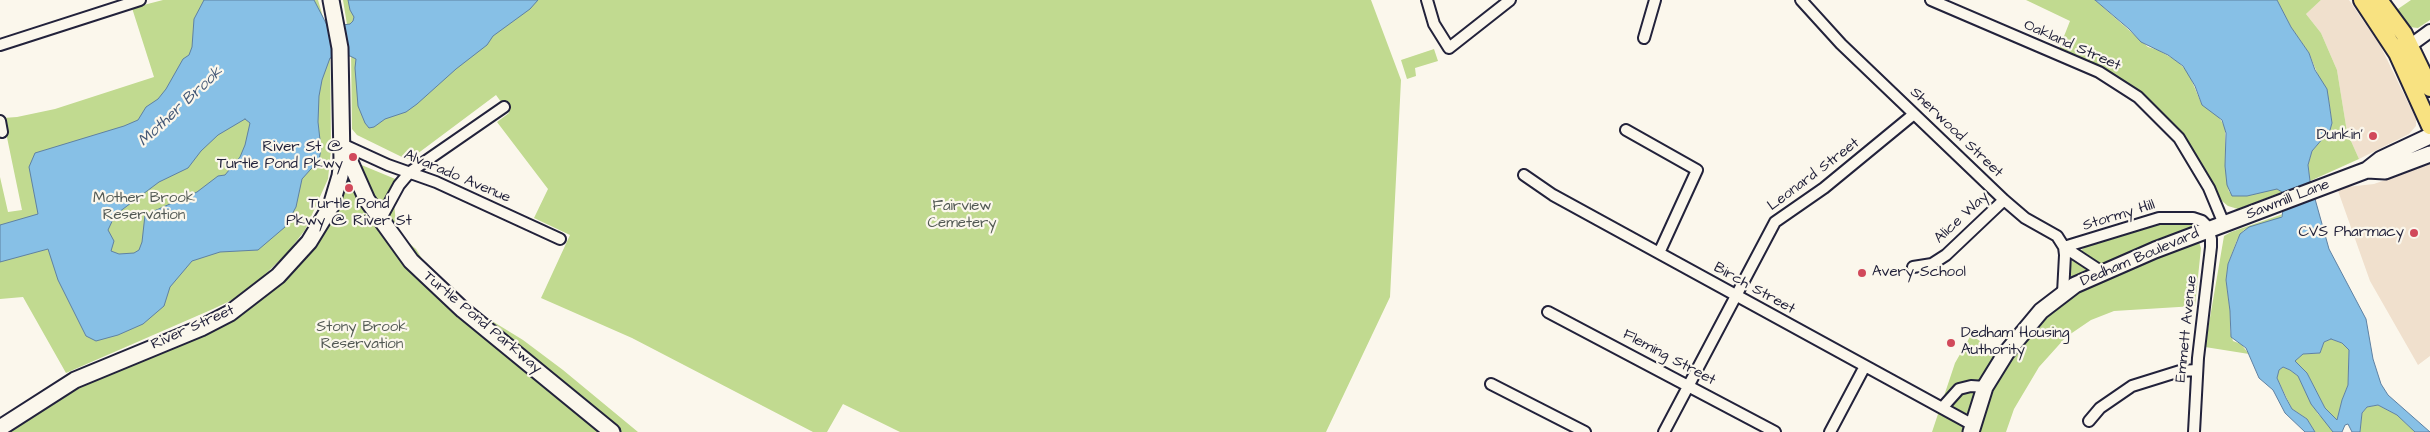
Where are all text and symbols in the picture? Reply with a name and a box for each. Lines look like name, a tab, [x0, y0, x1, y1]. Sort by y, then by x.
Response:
street label: Oakland Street	[2021, 17, 2123, 75]
water label: Mother Brook	[135, 63, 227, 151]
street label: Sherwood Street	[1906, 84, 2006, 182]
place label: Dunkin'	[2317, 127, 2363, 145]
marker: Dunkin'	[2367, 130, 2379, 142]
street label: Leonard Street	[1765, 135, 1863, 215]
place label: River St @ Turtle Pond Pkwy	[217, 139, 343, 174]
street label: Alvarado Avenue	[401, 146, 513, 208]
marker: River St @ Turtle Pond Pkwy	[347, 151, 359, 163]
street label: Sawmill Lane	[2244, 176, 2332, 224]
marker: Turtle Pond Pkwy @ River St	[343, 182, 355, 194]
street label: Alice Way	[1931, 188, 1993, 248]
park label: Mother Brook Reservation	[93, 190, 195, 225]
place label: Turtle Pond Pkwy @ River St	[286, 196, 412, 231]
street label: Stormy Hill	[2081, 197, 2157, 235]
park label: Fairview Cemetery	[927, 198, 997, 233]
place label: CVS Pharmacy	[2298, 224, 2404, 242]
street label: Dedham Boulevard	[2078, 225, 2202, 291]
marker: CVS Pharmacy	[2408, 227, 2420, 239]
street label: Birch Street	[1710, 259, 1798, 319]
place label: Avery School	[1872, 264, 1966, 282]
marker: Avery School	[1856, 267, 1868, 279]
street label: Turtle Pond Parkway	[419, 268, 545, 378]
street label: Emmett Avenue	[2172, 275, 2202, 383]
street label: River Street	[148, 302, 238, 354]
park label: Stony Brook Reservation	[317, 319, 407, 354]
place label: Dedham Housing Authority	[1961, 325, 2069, 360]
street label: Fleming Street	[1620, 326, 1718, 390]
marker: Dedham Housing Authority	[1945, 337, 1957, 349]

